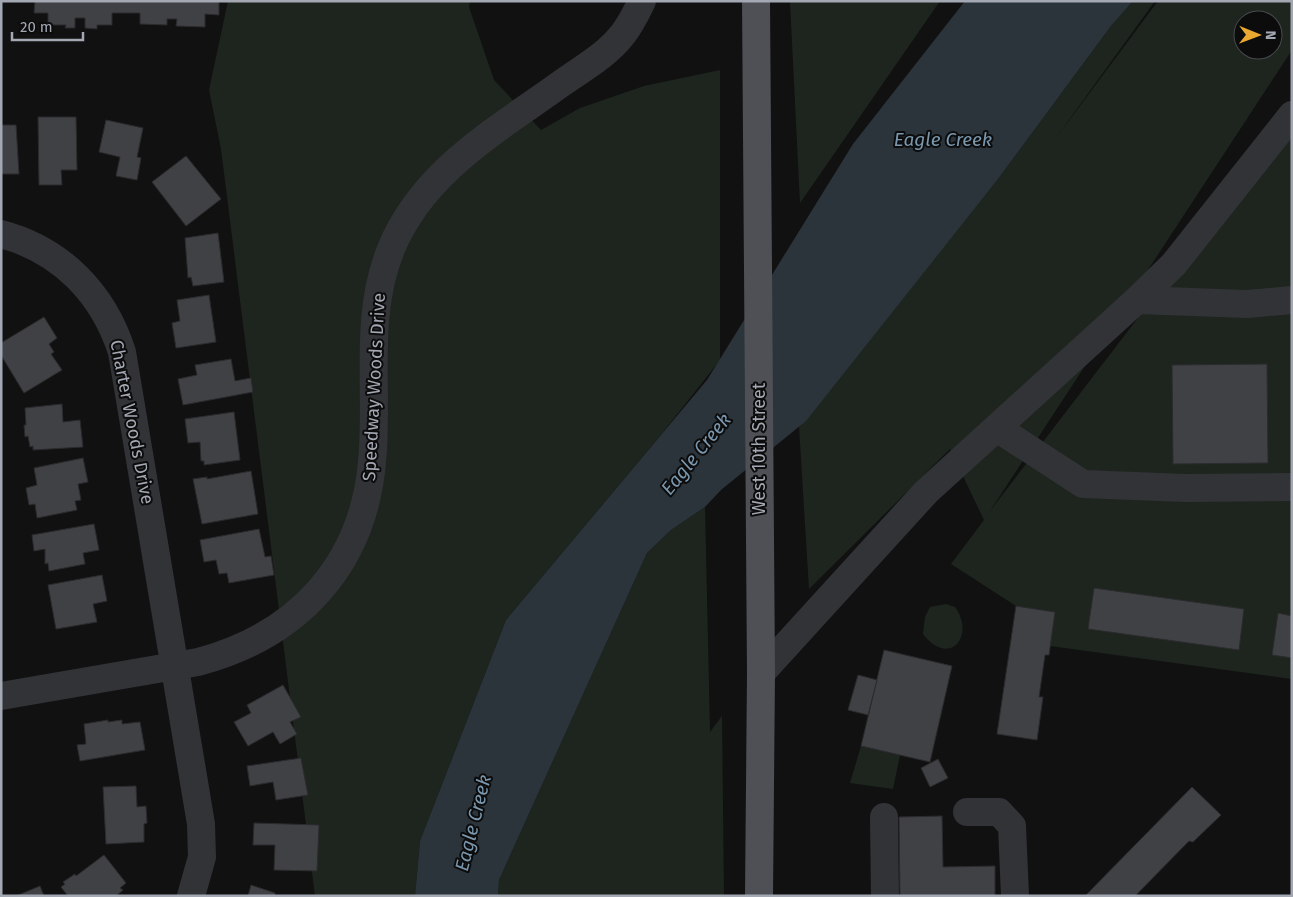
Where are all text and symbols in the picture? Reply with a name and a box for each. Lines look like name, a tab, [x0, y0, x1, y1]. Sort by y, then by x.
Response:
scale bar	[12, 10, 84, 42]
north arrow	[1233, 10, 1283, 60]
text: 20 m	[20, 18, 53, 36]
text: N	[1262, 30, 1279, 40]
water label: Eagle Creek	[894, 128, 992, 151]
street label: Speedway Woods Drive	[358, 292, 390, 482]
street label: Charter Woods Drive	[105, 338, 159, 506]
street label: West 10th Street	[748, 382, 770, 515]
water label: Eagle Creek	[656, 409, 736, 499]
water label: Eagle Creek	[450, 772, 496, 874]

